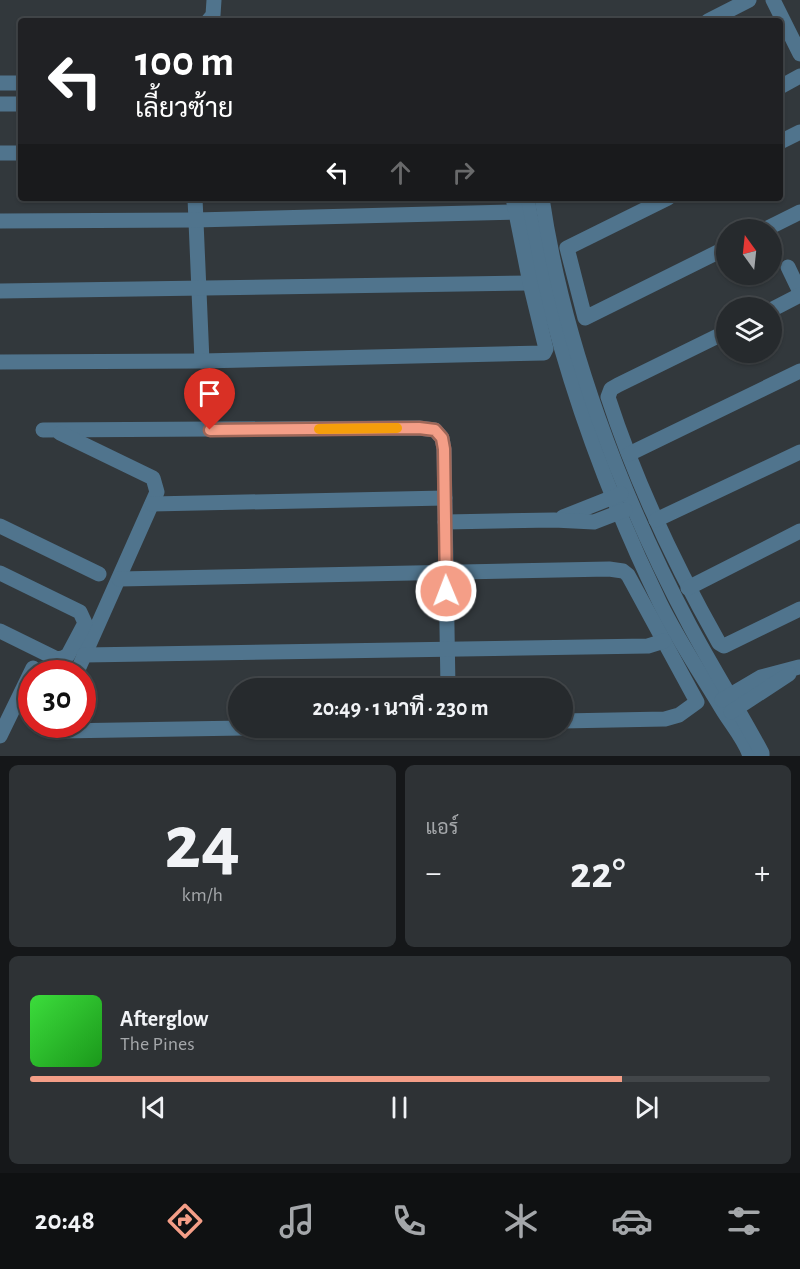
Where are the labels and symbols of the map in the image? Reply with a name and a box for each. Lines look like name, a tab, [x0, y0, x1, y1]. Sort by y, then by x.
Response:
north arrow	[716, 219, 782, 285]
pin	[184, 368, 235, 430]
position arrow	[414, 559, 478, 623]
speed limit sign: 30	[18, 660, 96, 738]

